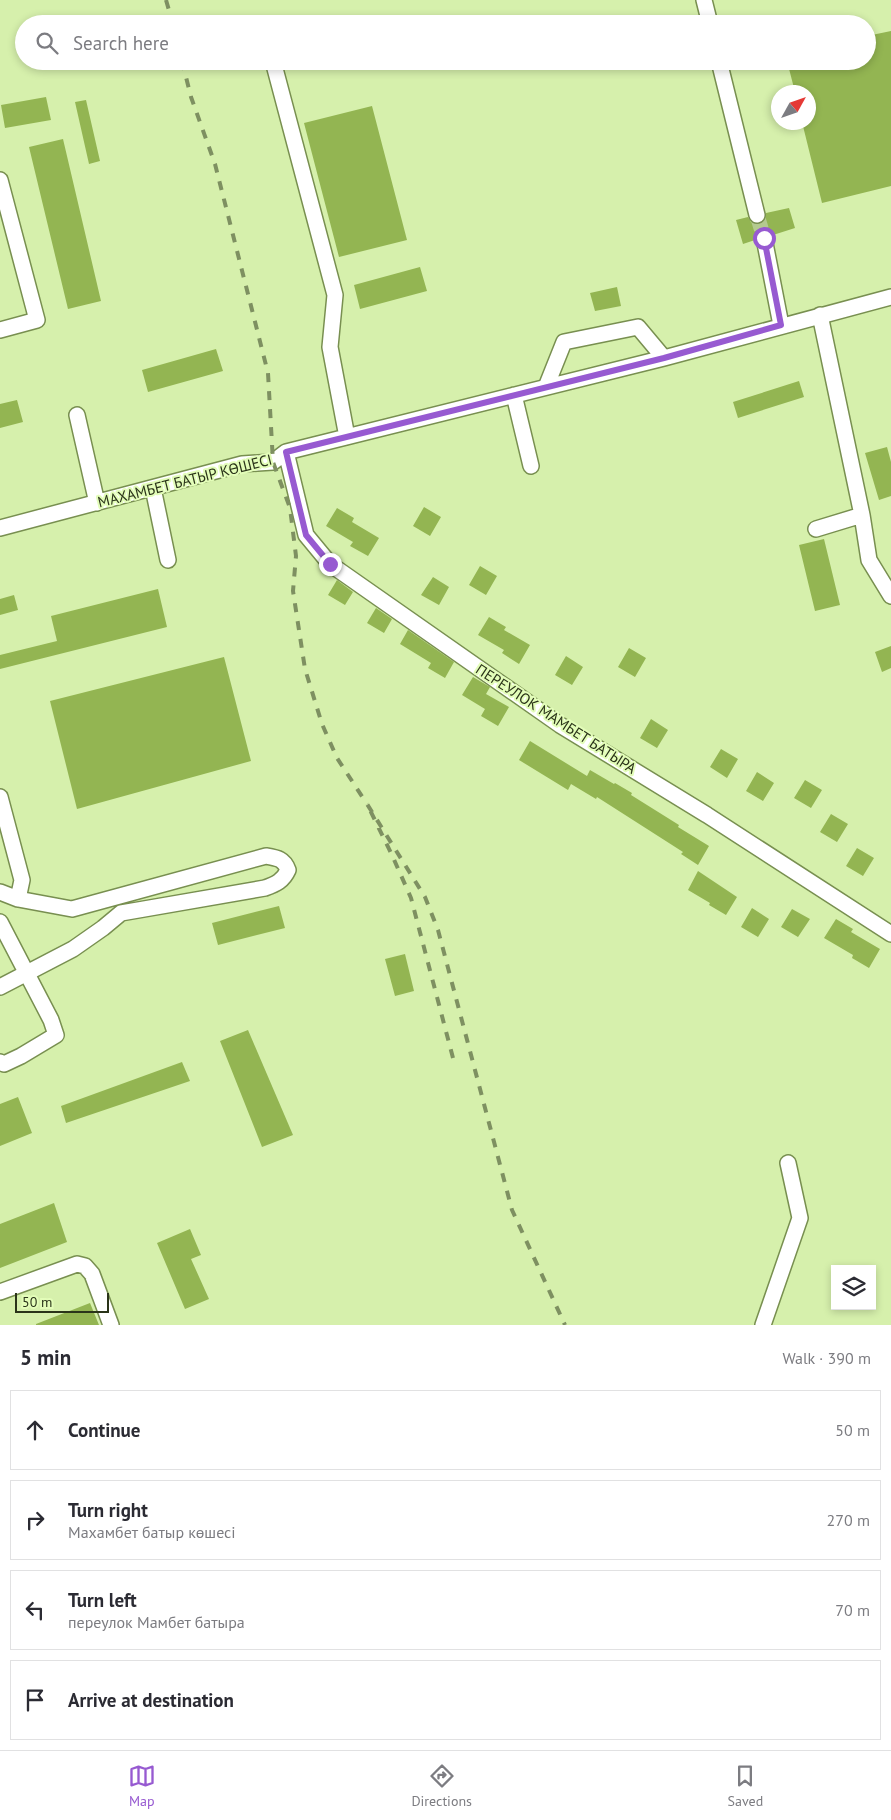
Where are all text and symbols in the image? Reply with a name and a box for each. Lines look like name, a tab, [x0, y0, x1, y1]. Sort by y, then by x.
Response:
search box	[15, 15, 876, 70]
icon: search	[33, 29, 61, 57]
text: Search here	[73, 31, 169, 55]
north arrow	[771, 85, 816, 130]
route start	[753, 227, 776, 250]
street label: МАХАМБЕТ БАТЫР КӨШЕСІ	[96, 450, 274, 511]
route end	[319, 553, 342, 576]
street label: ПЕРЕУЛОК МАМБЕТ БАТЫРА	[472, 660, 640, 778]
map controls	[831, 1265, 876, 1310]
button: layers	[831, 1265, 876, 1310]
scale bar	[15, 1290, 109, 1313]
text: 50 m	[22, 1293, 52, 1311]
text: 5 min	[20, 1344, 71, 1371]
text: Walk · 390 m	[782, 1348, 871, 1368]
icon: ahead	[21, 1416, 49, 1444]
text: Continue	[68, 1418, 140, 1442]
text: 50 m	[835, 1420, 870, 1440]
text: Turn right	[68, 1498, 148, 1522]
icon: right	[21, 1506, 49, 1534]
text: 270 m	[827, 1510, 870, 1530]
text: Махамбет батыр көшесі	[68, 1522, 236, 1542]
text: Turn left	[68, 1588, 137, 1612]
icon: left	[21, 1596, 49, 1624]
text: 70 m	[835, 1600, 870, 1620]
text: переулок Мамбет батыра	[68, 1612, 245, 1632]
icon: arrive	[21, 1686, 49, 1714]
text: Arrive at destination	[68, 1688, 234, 1712]
tab: Map	[128, 1762, 156, 1810]
tab: Directions	[411, 1762, 472, 1810]
tab: Saved	[728, 1762, 763, 1810]

